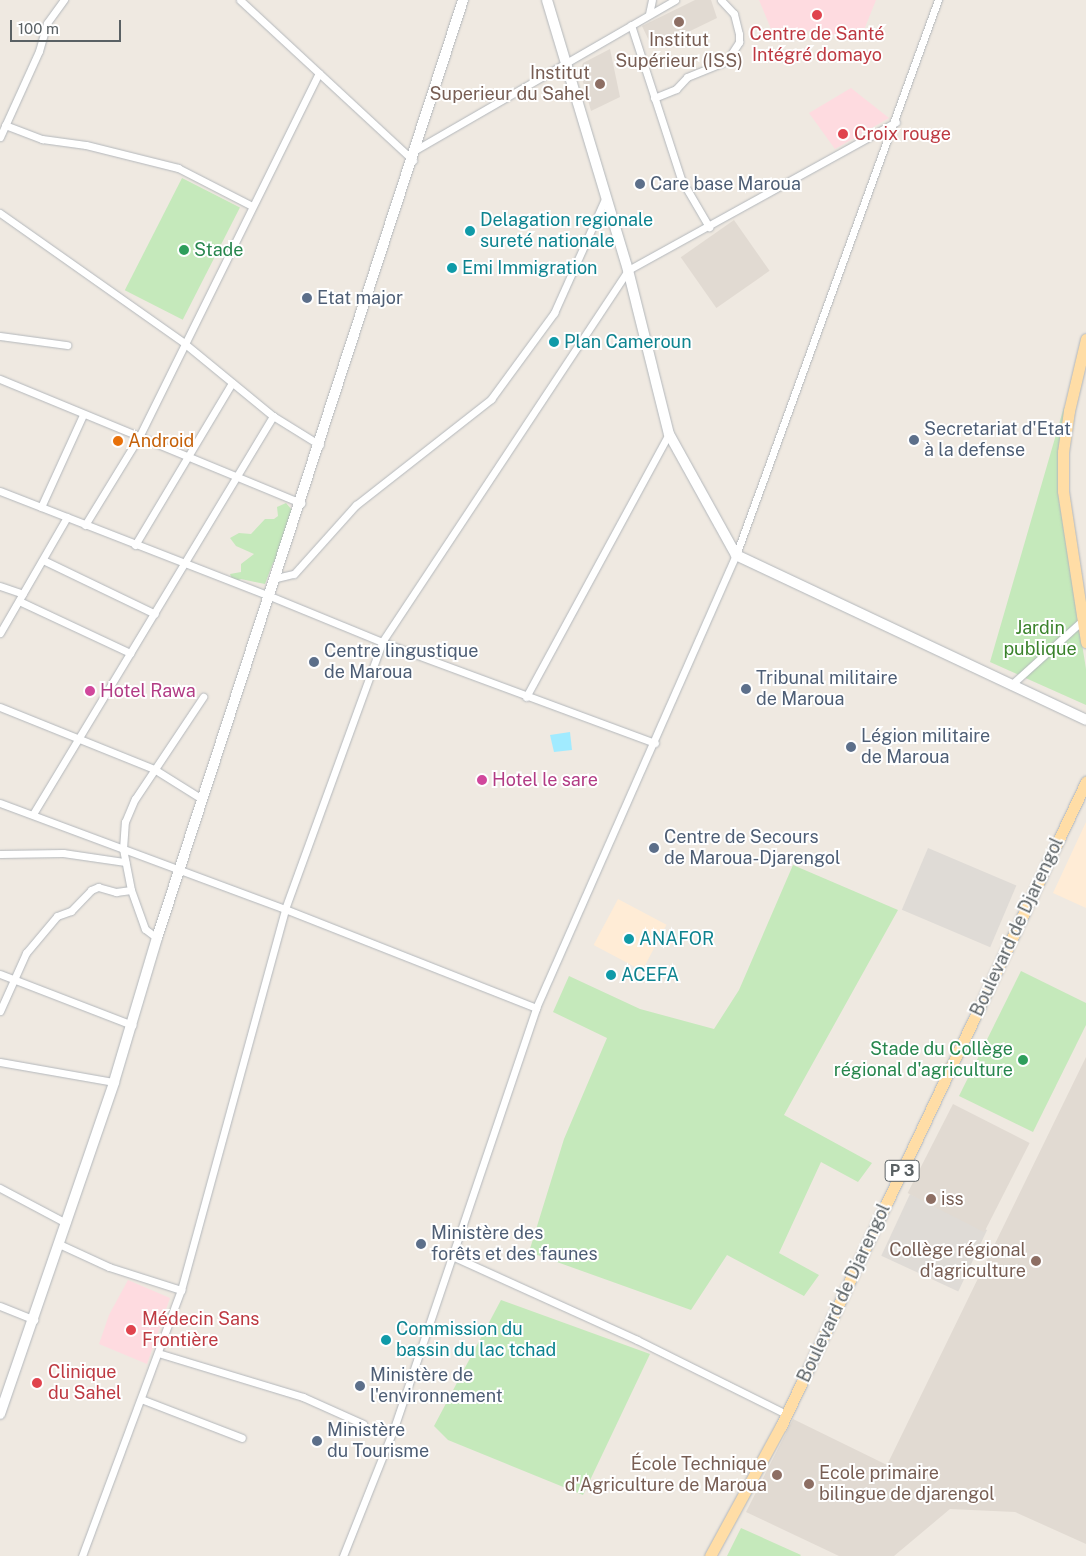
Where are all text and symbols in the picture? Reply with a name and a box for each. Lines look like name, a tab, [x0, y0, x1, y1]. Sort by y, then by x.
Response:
marker: Centre de Santé Intégré domayo	[810, 8, 824, 22]
scale bar	[12, 10, 124, 42]
marker: Institut Supérieur (ISS)	[673, 16, 685, 28]
text: 100 m	[18, 20, 59, 37]
place label: Centre de Santé Intégré domayo	[749, 24, 885, 66]
place label: Institut Supérieur (ISS)	[615, 30, 743, 72]
place label: Institut Superieur du Sahel	[429, 63, 590, 106]
marker: Institut Superieur du Sahel	[594, 78, 606, 90]
place label: Croix rouge	[854, 123, 951, 145]
marker: Croix rouge	[836, 127, 850, 141]
place label: Care base Maroua	[650, 173, 801, 195]
marker: Care base Maroua	[634, 178, 646, 190]
place label: Delagation regionale sureté nationale	[480, 210, 653, 252]
marker: Delagation regionale sureté nationale	[464, 225, 476, 237]
place label: Stade	[194, 239, 244, 261]
marker: Stade	[178, 244, 190, 256]
place label: Emi Immigration	[462, 257, 597, 279]
marker: Emi Immigration	[446, 262, 458, 274]
place label: Etat major	[317, 287, 403, 309]
marker: Etat major	[301, 292, 313, 304]
place label: Plan Cameroun	[564, 331, 692, 353]
marker: Plan Cameroun	[548, 336, 560, 348]
place label: Secretariat d'Etat à la defense	[924, 419, 1071, 462]
place label: Android	[128, 430, 194, 452]
marker: Secretariat d'Etat à la defense	[908, 434, 920, 446]
marker: Android	[112, 435, 124, 447]
park label: Jardin publique	[1003, 618, 1077, 660]
place label: Centre lingustique de Maroua	[324, 641, 478, 684]
marker: Centre lingustique de Maroua	[308, 656, 320, 668]
place label: Tribunal militaire de Maroua	[756, 668, 898, 711]
place label: Hotel Rawa	[100, 680, 196, 702]
marker: Tribunal militaire de Maroua	[740, 683, 752, 695]
marker: Hotel Rawa	[84, 685, 96, 697]
place label: Légion militaire de Maroua	[861, 726, 990, 769]
marker: Légion militaire de Maroua	[845, 741, 857, 753]
place label: Hotel le sare	[492, 769, 598, 791]
marker: Hotel le sare	[476, 774, 488, 786]
place label: Centre de Secours de Maroua-Djarengol	[664, 827, 841, 870]
street label: Boulevard de Djarengol	[966, 834, 1068, 1020]
marker: Centre de Secours de Maroua-Djarengol	[648, 842, 660, 854]
place label: ANAFOR	[639, 928, 714, 950]
marker: ANAFOR	[623, 933, 635, 945]
place label: ACEFA	[621, 964, 679, 986]
marker: ACEFA	[605, 969, 617, 981]
place label: Stade du Collège régional d'agriculture	[834, 1039, 1013, 1082]
marker: Stade du Collège régional d'agriculture	[1017, 1054, 1029, 1066]
road number: P 3	[884, 1158, 920, 1184]
place label: iss	[941, 1188, 964, 1210]
marker: iss	[925, 1193, 937, 1205]
street label: Boulevard de Djarengol	[793, 1200, 895, 1386]
place label: Ministère des forêts et des faunes	[431, 1223, 598, 1266]
marker: Ministère des forêts et des faunes	[415, 1238, 427, 1250]
place label: Collège régional d'agriculture	[889, 1240, 1026, 1282]
marker: Collège régional d'agriculture	[1030, 1255, 1042, 1267]
place label: Médecin Sans Frontière	[142, 1309, 259, 1352]
place label: Commission du bassin du lac tchad	[396, 1319, 556, 1362]
marker: Médecin Sans Frontière	[124, 1323, 138, 1337]
marker: Commission du bassin du lac tchad	[380, 1334, 392, 1346]
place label: Clinique du Sahel	[48, 1362, 122, 1405]
place label: Ministère de l'environnement	[370, 1365, 503, 1408]
marker: Clinique du Sahel	[30, 1376, 44, 1390]
marker: Ministère de l'environnement	[354, 1380, 366, 1392]
place label: Ministère du Tourisme	[327, 1420, 429, 1462]
marker: Ministère du Tourisme	[311, 1435, 323, 1447]
place label: École Technique d'Agriculture de Maroua	[564, 1454, 767, 1496]
place label: Ecole primaire bilingue de djarengol	[819, 1463, 995, 1506]
marker: École Technique d'Agriculture de Maroua	[771, 1469, 783, 1481]
marker: Ecole primaire bilingue de djarengol	[803, 1478, 815, 1490]

